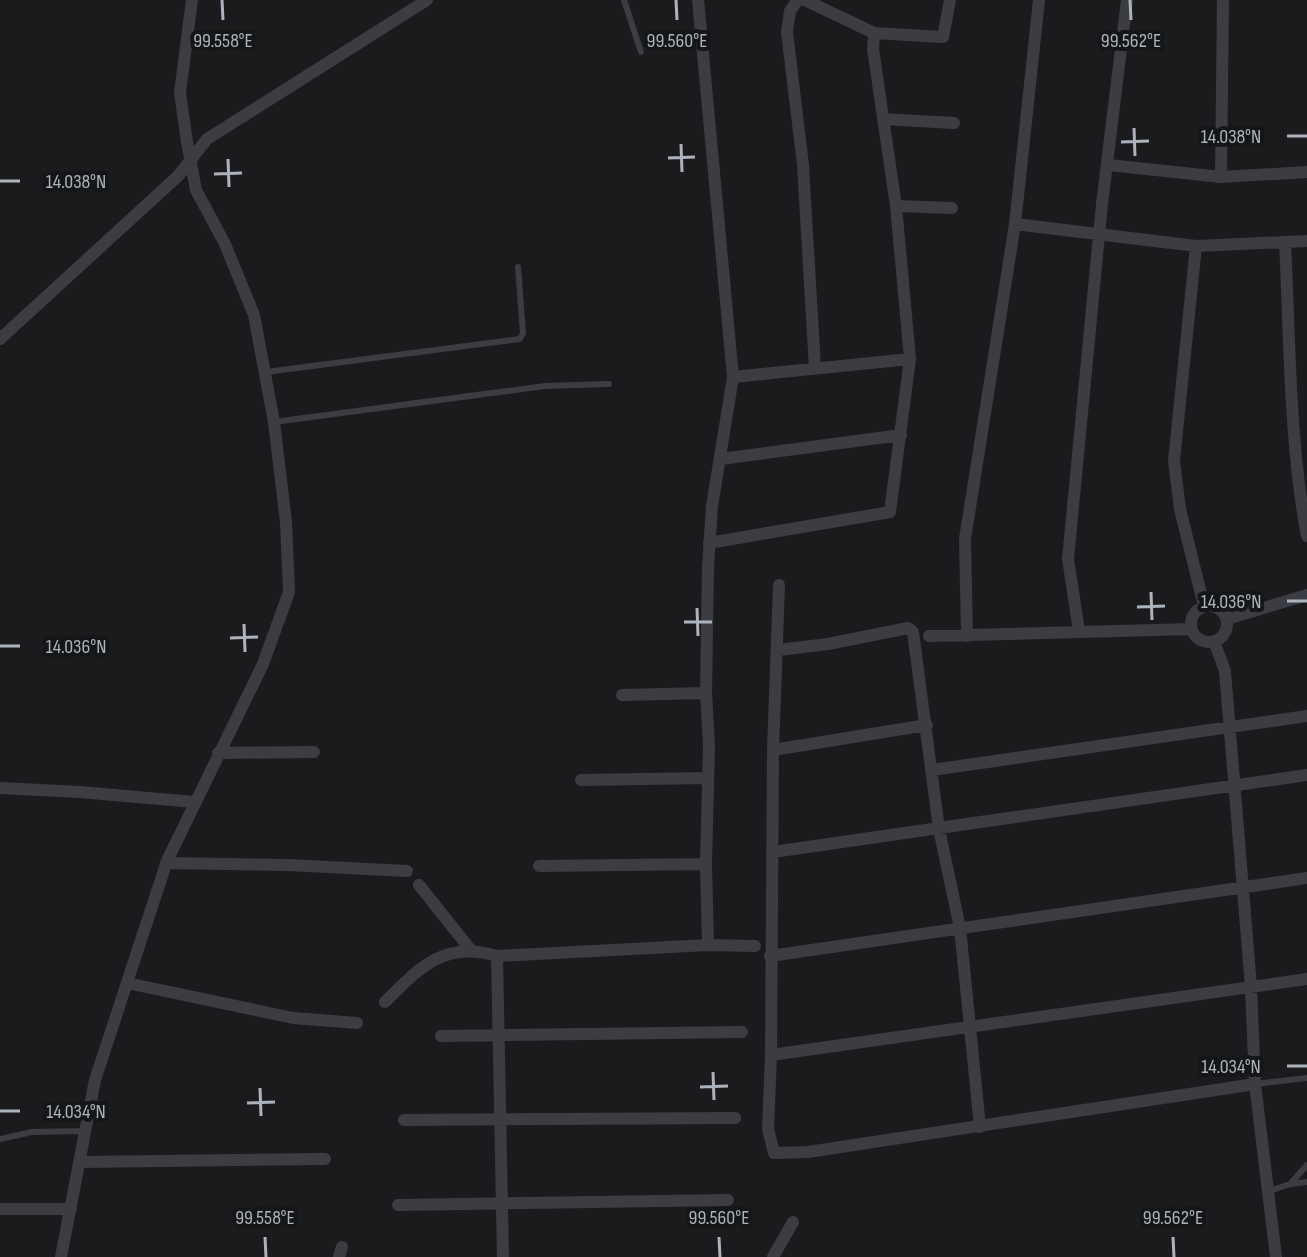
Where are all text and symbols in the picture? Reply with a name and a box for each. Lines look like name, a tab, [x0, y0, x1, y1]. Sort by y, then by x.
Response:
text: 99.558°E	[193, 29, 253, 53]
text: 99.560°E	[647, 29, 707, 53]
text: 99.562°E	[1101, 29, 1161, 53]
text: 14.038°N	[1201, 125, 1261, 149]
text: 14.038°N	[46, 170, 106, 194]
text: 14.036°N	[1201, 590, 1261, 614]
text: 14.036°N	[46, 635, 106, 659]
text: 14.034°N	[1201, 1055, 1261, 1079]
text: 14.034°N	[46, 1100, 106, 1124]
text: 99.558°E	[235, 1206, 295, 1230]
text: 99.560°E	[689, 1206, 749, 1230]
text: 99.562°E	[1143, 1206, 1203, 1230]

